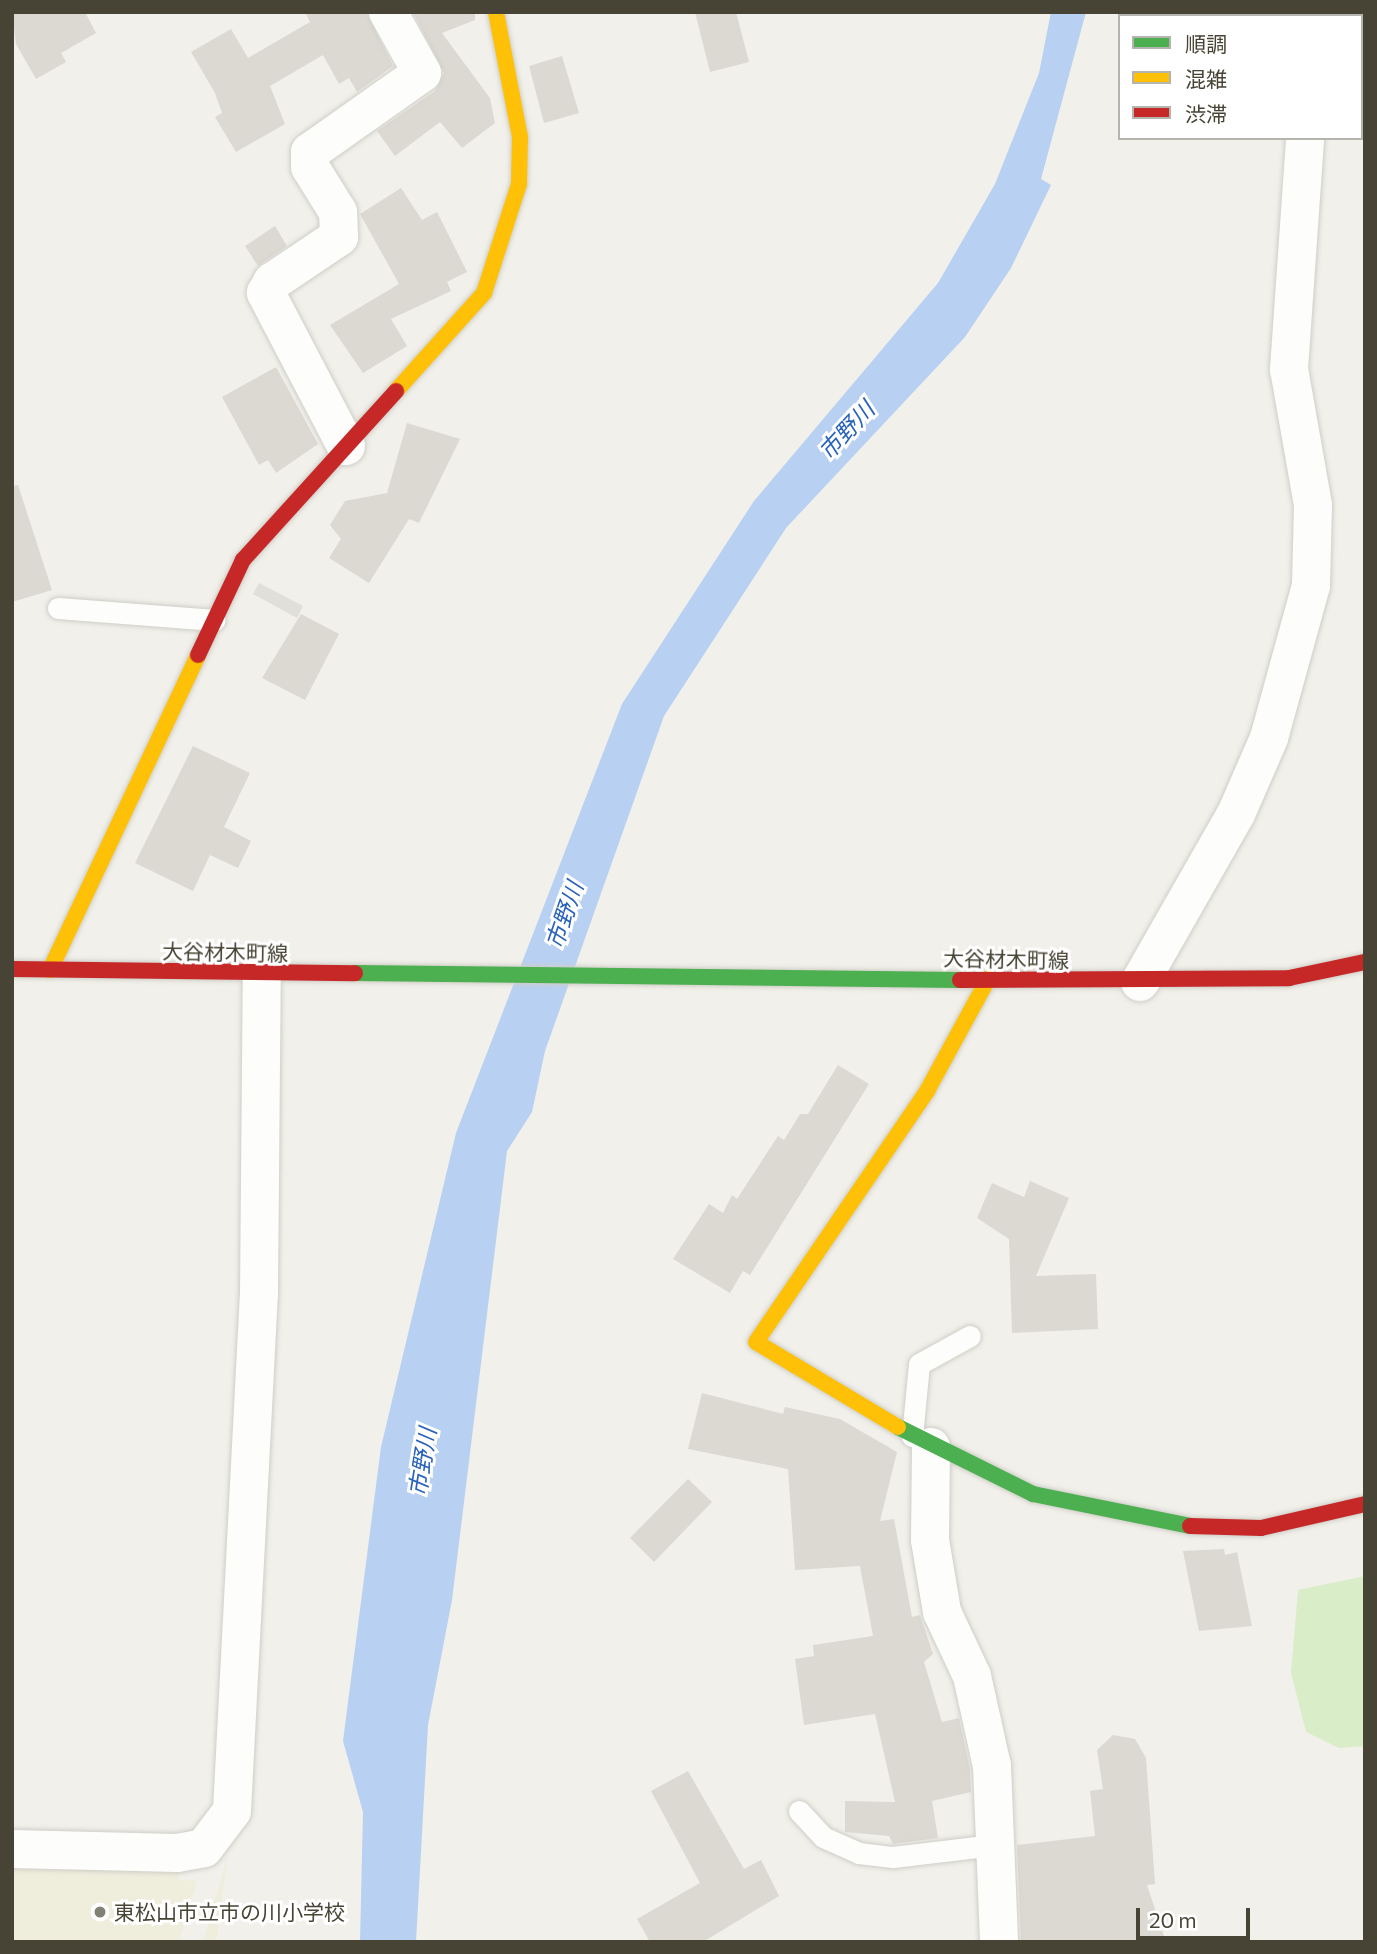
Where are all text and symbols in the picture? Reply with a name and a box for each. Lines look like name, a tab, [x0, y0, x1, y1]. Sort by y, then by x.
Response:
legend	[1118, 14, 1363, 140]
text: 順調	[1185, 31, 1227, 56]
text: 混雑	[1185, 66, 1227, 91]
text: 渋滞	[1185, 101, 1227, 126]
water label: 市野川	[812, 395, 880, 465]
water label: 市野川	[540, 878, 588, 952]
street label: 大谷材木町線	[162, 938, 288, 966]
street label: 大谷材木町線	[943, 945, 1069, 973]
water label: 市野川	[403, 1426, 441, 1498]
scale bar	[1139, 1895, 1253, 1939]
place label: 東松山市立市の川小学校	[114, 1899, 345, 1925]
marker: 東松山市立市の川小学校	[92, 1904, 108, 1920]
text: 20 m	[1149, 1907, 1197, 1932]

